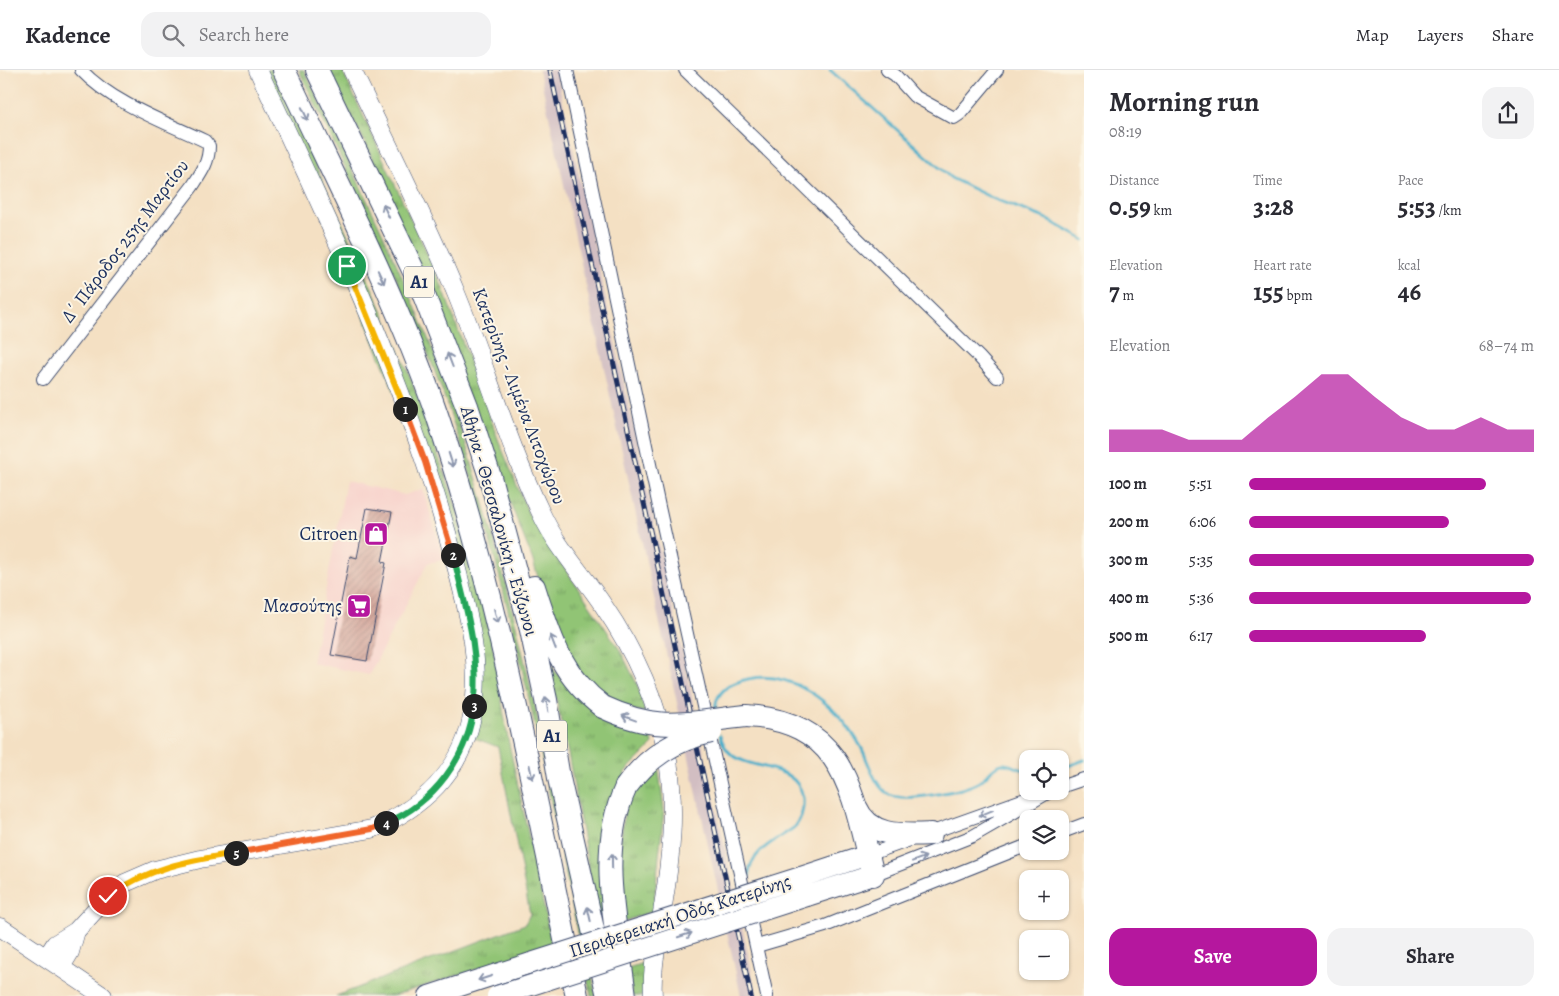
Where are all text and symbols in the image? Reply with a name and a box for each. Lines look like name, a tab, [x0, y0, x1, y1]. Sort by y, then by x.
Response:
search box	[141, 12, 491, 57]
text: Kadence	[25, 19, 111, 51]
icon: search	[159, 21, 187, 49]
text: Search here	[199, 22, 289, 48]
text: Map	[1356, 23, 1389, 47]
text: Layers	[1417, 23, 1464, 47]
text: Share	[1492, 23, 1534, 47]
text: Morning run	[1109, 83, 1259, 121]
button: share	[1482, 87, 1534, 139]
one-way arrow	[300, 106, 310, 121]
text: 08:19	[1109, 121, 1142, 143]
street label: Δ΄ Πάροδος 25ης Μαρτίου	[55, 154, 195, 328]
text: Distance	[1109, 171, 1159, 190]
text: Time	[1253, 171, 1282, 190]
text: Pace	[1398, 171, 1424, 190]
text: 0.59	[1109, 190, 1151, 224]
text: 3:28	[1253, 190, 1294, 224]
text: 5:53	[1398, 190, 1436, 224]
text: km	[1151, 201, 1172, 220]
text: /km	[1436, 201, 1462, 220]
one-way arrow	[381, 204, 390, 219]
pin	[326, 245, 368, 287]
icon: arrive	[333, 252, 361, 280]
text: Elevation	[1109, 256, 1163, 275]
text: Heart rate	[1253, 256, 1312, 275]
text: kcal	[1398, 256, 1420, 275]
road number: Α1	[404, 266, 434, 298]
one-way arrow	[377, 269, 387, 284]
text: 7	[1109, 275, 1120, 309]
text: 155	[1253, 275, 1284, 309]
text: 46	[1398, 275, 1421, 309]
street label: Κατερίνης - Λιμένα Λιτοχώρου	[466, 284, 572, 508]
text: m	[1120, 286, 1134, 305]
text: bpm	[1284, 286, 1313, 305]
text: Elevation	[1109, 335, 1170, 357]
text: 68–74 m	[1479, 335, 1534, 357]
one-way arrow	[445, 353, 454, 368]
pin: 1	[392, 396, 418, 422]
text: 1	[403, 400, 408, 419]
street label: Αθήνα - Θεσσαλονίκη - Εύζωνοι	[453, 402, 544, 639]
one-way arrow	[447, 452, 456, 467]
text: 100 m	[1109, 473, 1147, 495]
text: 5:51	[1189, 473, 1212, 495]
text: 200 m	[1109, 511, 1149, 533]
text: 6:06	[1189, 511, 1216, 533]
place label: Citroen	[299, 521, 358, 547]
shop icon: Citroen	[363, 521, 389, 547]
pin: 2	[440, 542, 466, 568]
text: 2	[450, 546, 457, 565]
text: 300 m	[1109, 549, 1148, 571]
text: 5:35	[1189, 549, 1213, 571]
text: 400 m	[1109, 587, 1149, 609]
text: 5:36	[1189, 587, 1214, 609]
place label: Μασούτης	[263, 593, 342, 619]
supermarket icon: Μασούτης	[346, 593, 372, 619]
one-way arrow	[492, 608, 501, 624]
text: 500 m	[1109, 625, 1148, 647]
text: 6:17	[1189, 625, 1212, 647]
one-way arrow	[548, 635, 557, 650]
pin: 3	[462, 694, 486, 718]
one-way arrow	[541, 696, 551, 712]
text: 3	[471, 697, 478, 716]
one-way arrow	[622, 713, 637, 722]
road number: Α1	[537, 720, 567, 751]
map controls	[1019, 750, 1069, 980]
button: locate	[1019, 750, 1069, 800]
one-way arrow	[527, 764, 536, 780]
one-way arrow	[979, 809, 994, 819]
pin: 4	[374, 810, 398, 836]
button: layers	[1019, 810, 1069, 860]
text: 4	[383, 814, 390, 833]
pin: 5	[224, 840, 248, 866]
text: 5	[234, 844, 239, 863]
one-way arrow	[607, 853, 616, 869]
one-way arrow	[911, 854, 926, 863]
street label: Περιφερειακή Οδός Κατερίνης	[566, 868, 794, 964]
button: +	[1019, 870, 1069, 920]
pin	[87, 875, 129, 917]
icon: check	[94, 882, 122, 910]
one-way arrow	[584, 907, 593, 923]
button: Save	[1109, 928, 1317, 986]
button: Share	[1327, 928, 1534, 986]
one-way arrow	[676, 930, 692, 940]
button: −	[1019, 930, 1069, 980]
one-way arrow	[477, 974, 493, 983]

